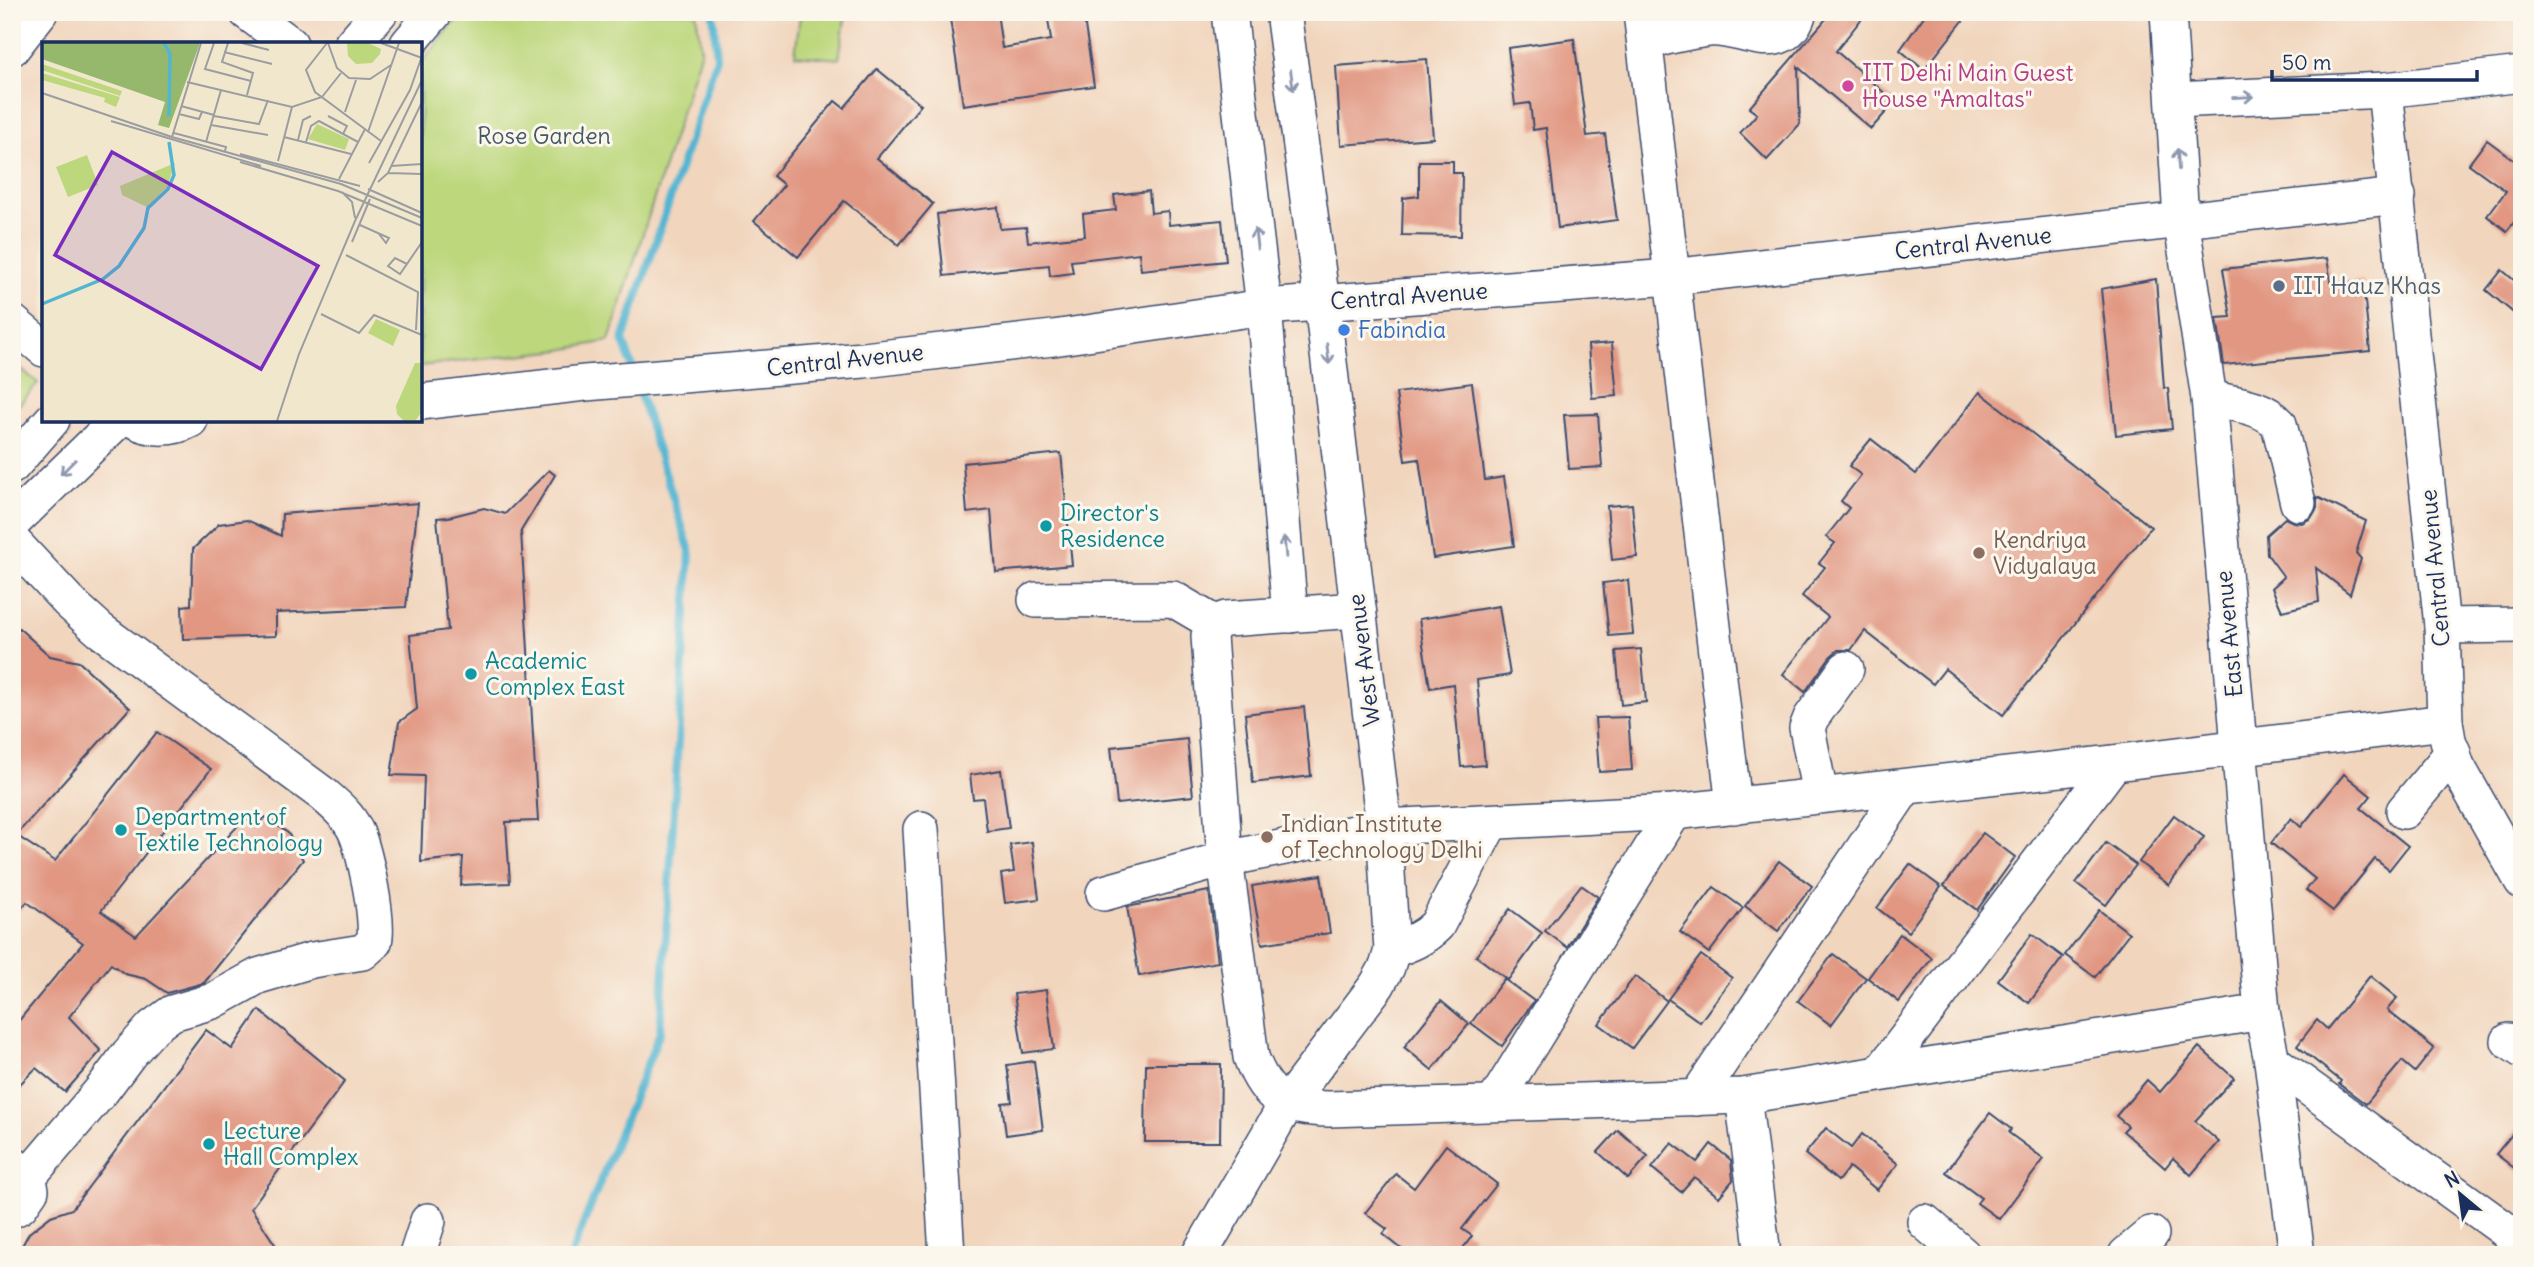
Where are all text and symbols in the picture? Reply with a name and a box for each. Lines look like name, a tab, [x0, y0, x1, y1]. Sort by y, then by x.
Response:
scale bar	[2272, 38, 2476, 82]
inset map	[42, 42, 422, 422]
text: 50 m	[2282, 49, 2331, 76]
place label: IIT Delhi Main Guest House "Amaltas"	[1862, 58, 2074, 113]
one-way arrow	[1286, 68, 1299, 91]
marker: IIT Delhi Main Guest House "Amaltas"	[1840, 78, 1856, 94]
one-way arrow	[2232, 90, 2255, 103]
park label: Rose Garden	[477, 121, 611, 150]
one-way arrow	[2171, 149, 2184, 171]
street label: Central Avenue	[1893, 220, 2053, 265]
one-way arrow	[1249, 229, 1262, 251]
place label: IIT Hauz Khas	[2293, 271, 2441, 300]
street label: Central Avenue	[1329, 276, 1489, 315]
marker: IIT Hauz Khas	[2271, 278, 2287, 294]
place label: Fabindia	[1358, 315, 1446, 344]
marker: Fabindia	[1336, 322, 1352, 338]
street label: Central Avenue	[765, 337, 925, 382]
one-way arrow	[1321, 342, 1334, 365]
one-way arrow	[60, 458, 77, 475]
street label: Central Avenue	[2413, 488, 2456, 648]
place label: Director's Residence	[1060, 498, 1165, 553]
marker: Director's Residence	[1038, 518, 1054, 534]
place label: Kendriya Vidyalaya	[1993, 525, 2097, 580]
one-way arrow	[1278, 536, 1291, 559]
marker: Kendriya Vidyalaya	[1971, 545, 1987, 561]
street label: East Avenue	[2209, 569, 2248, 699]
street label: West Avenue	[1341, 592, 1386, 728]
place label: Academic Complex East	[485, 646, 625, 701]
marker: Academic Complex East	[463, 666, 479, 682]
place label: Department of Textile Technology	[135, 802, 323, 857]
place label: Indian Institute of Technology Delhi	[1281, 809, 1483, 864]
marker: Department of Textile Technology	[113, 822, 129, 838]
marker: Indian Institute of Technology Delhi	[1259, 829, 1275, 845]
place label: Lecture Hall Complex	[223, 1116, 358, 1171]
marker: Lecture Hall Complex	[201, 1136, 217, 1152]
north arrow	[2426, 1158, 2496, 1228]
text: N	[2440, 1165, 2463, 1193]

